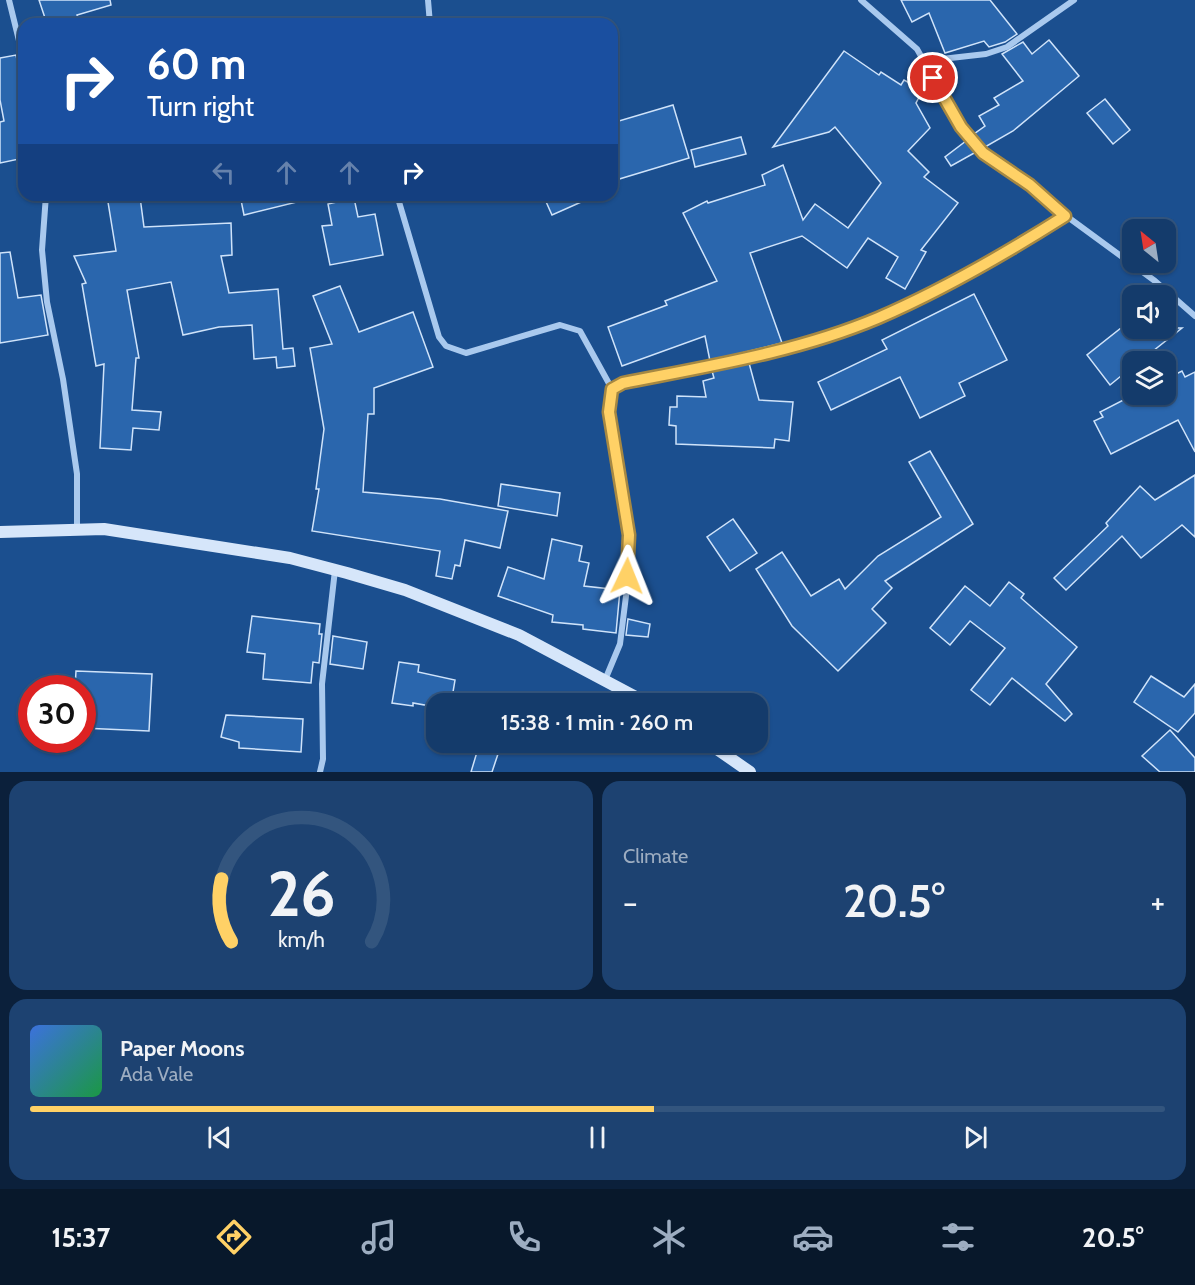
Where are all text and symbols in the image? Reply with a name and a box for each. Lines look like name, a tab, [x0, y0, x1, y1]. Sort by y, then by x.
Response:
text: 60 m	[147, 38, 246, 90]
icon: right	[48, 42, 126, 120]
pin	[907, 52, 958, 103]
icon: arrive	[916, 61, 949, 94]
text: Turn right	[147, 90, 254, 123]
icon: left	[207, 156, 240, 189]
icon: ahead	[270, 156, 303, 189]
icon: ahead	[333, 156, 366, 189]
icon: right	[396, 156, 429, 189]
north arrow	[1122, 219, 1176, 273]
map controls	[1122, 219, 1176, 405]
button: sound	[1122, 285, 1176, 339]
button: layers	[1122, 351, 1176, 405]
position arrow	[595, 544, 659, 608]
speed limit sign: 30	[18, 675, 96, 753]
text: 15:38 · 1 min · 260 m	[501, 709, 693, 736]
text: Climate	[623, 844, 688, 868]
text: 26	[267, 856, 335, 932]
text: 20.5°	[843, 874, 945, 928]
text: −	[623, 882, 638, 922]
text: +	[1150, 882, 1165, 922]
text: km/h	[278, 927, 324, 953]
text: Paper Moons	[120, 1035, 244, 1062]
text: Ada Vale	[120, 1062, 193, 1086]
icon: previous	[203, 1121, 236, 1154]
icon: pause	[581, 1121, 614, 1154]
icon: next	[959, 1121, 992, 1154]
icon: directions	[213, 1216, 255, 1258]
icon: music	[358, 1216, 400, 1258]
icon: phone	[503, 1216, 545, 1258]
icon: climate	[648, 1216, 690, 1258]
icon: car	[792, 1216, 834, 1258]
icon: filters	[937, 1216, 979, 1258]
text: 15:37	[51, 1221, 110, 1254]
text: 20.5°	[1082, 1221, 1143, 1254]

